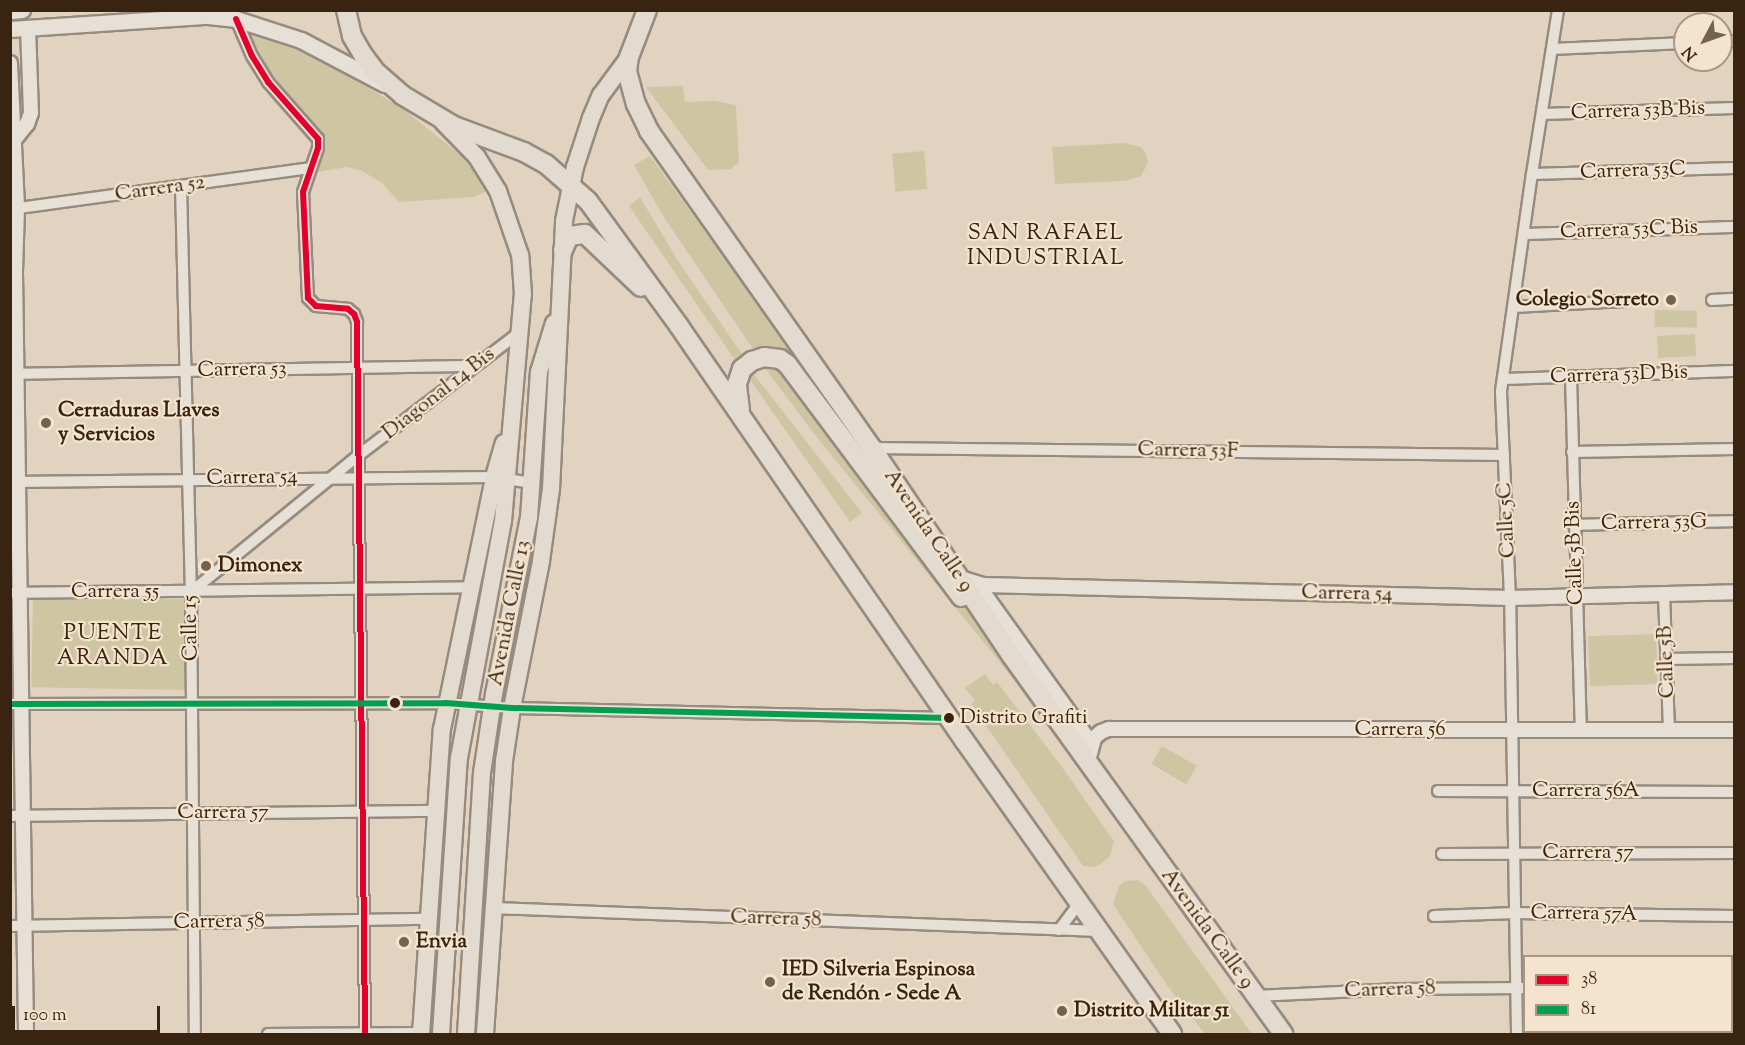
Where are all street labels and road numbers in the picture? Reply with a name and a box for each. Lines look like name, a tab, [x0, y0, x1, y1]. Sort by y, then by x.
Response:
street label: Carrera 53B Bis	[1570, 96, 1706, 126]
street label: Carrera 53C	[1580, 157, 1686, 185]
street label: Carrera 52	[113, 170, 207, 208]
street label: Carrera 53C Bis	[1560, 215, 1698, 245]
street label: Diagonal 14 Bis	[378, 342, 500, 446]
street label: Carrera 53	[197, 357, 287, 383]
street label: Carrera 53D Bis	[1550, 360, 1688, 390]
street label: Carrera 53F	[1137, 438, 1239, 464]
street label: Carrera 54	[206, 465, 298, 491]
street label: Avenida Calle 9	[878, 465, 978, 597]
street label: Calle 5C	[1492, 481, 1522, 559]
street label: Calle 5B Bis	[1561, 500, 1589, 606]
street label: Carrera 53G	[1601, 509, 1707, 537]
street label: Avenida Calle 13	[484, 538, 536, 688]
street label: Carrera 55	[71, 579, 159, 605]
street label: Carrera 54	[1301, 581, 1393, 607]
street label: Calle 15	[178, 595, 204, 661]
street label: Calle 5B	[1653, 625, 1681, 699]
street label: Carrera 56	[1354, 717, 1446, 743]
street label: Carrera 56A	[1532, 778, 1640, 804]
street label: Carrera 57	[177, 800, 269, 826]
street label: Carrera 57	[1542, 840, 1634, 866]
street label: Avenida Calle 9	[1155, 864, 1259, 994]
street label: Carrera 57A	[1530, 900, 1638, 928]
street label: Carrera 58	[730, 905, 822, 933]
street label: Carrera 58	[173, 909, 265, 935]
street label: Carrera 58	[1344, 976, 1436, 1004]

